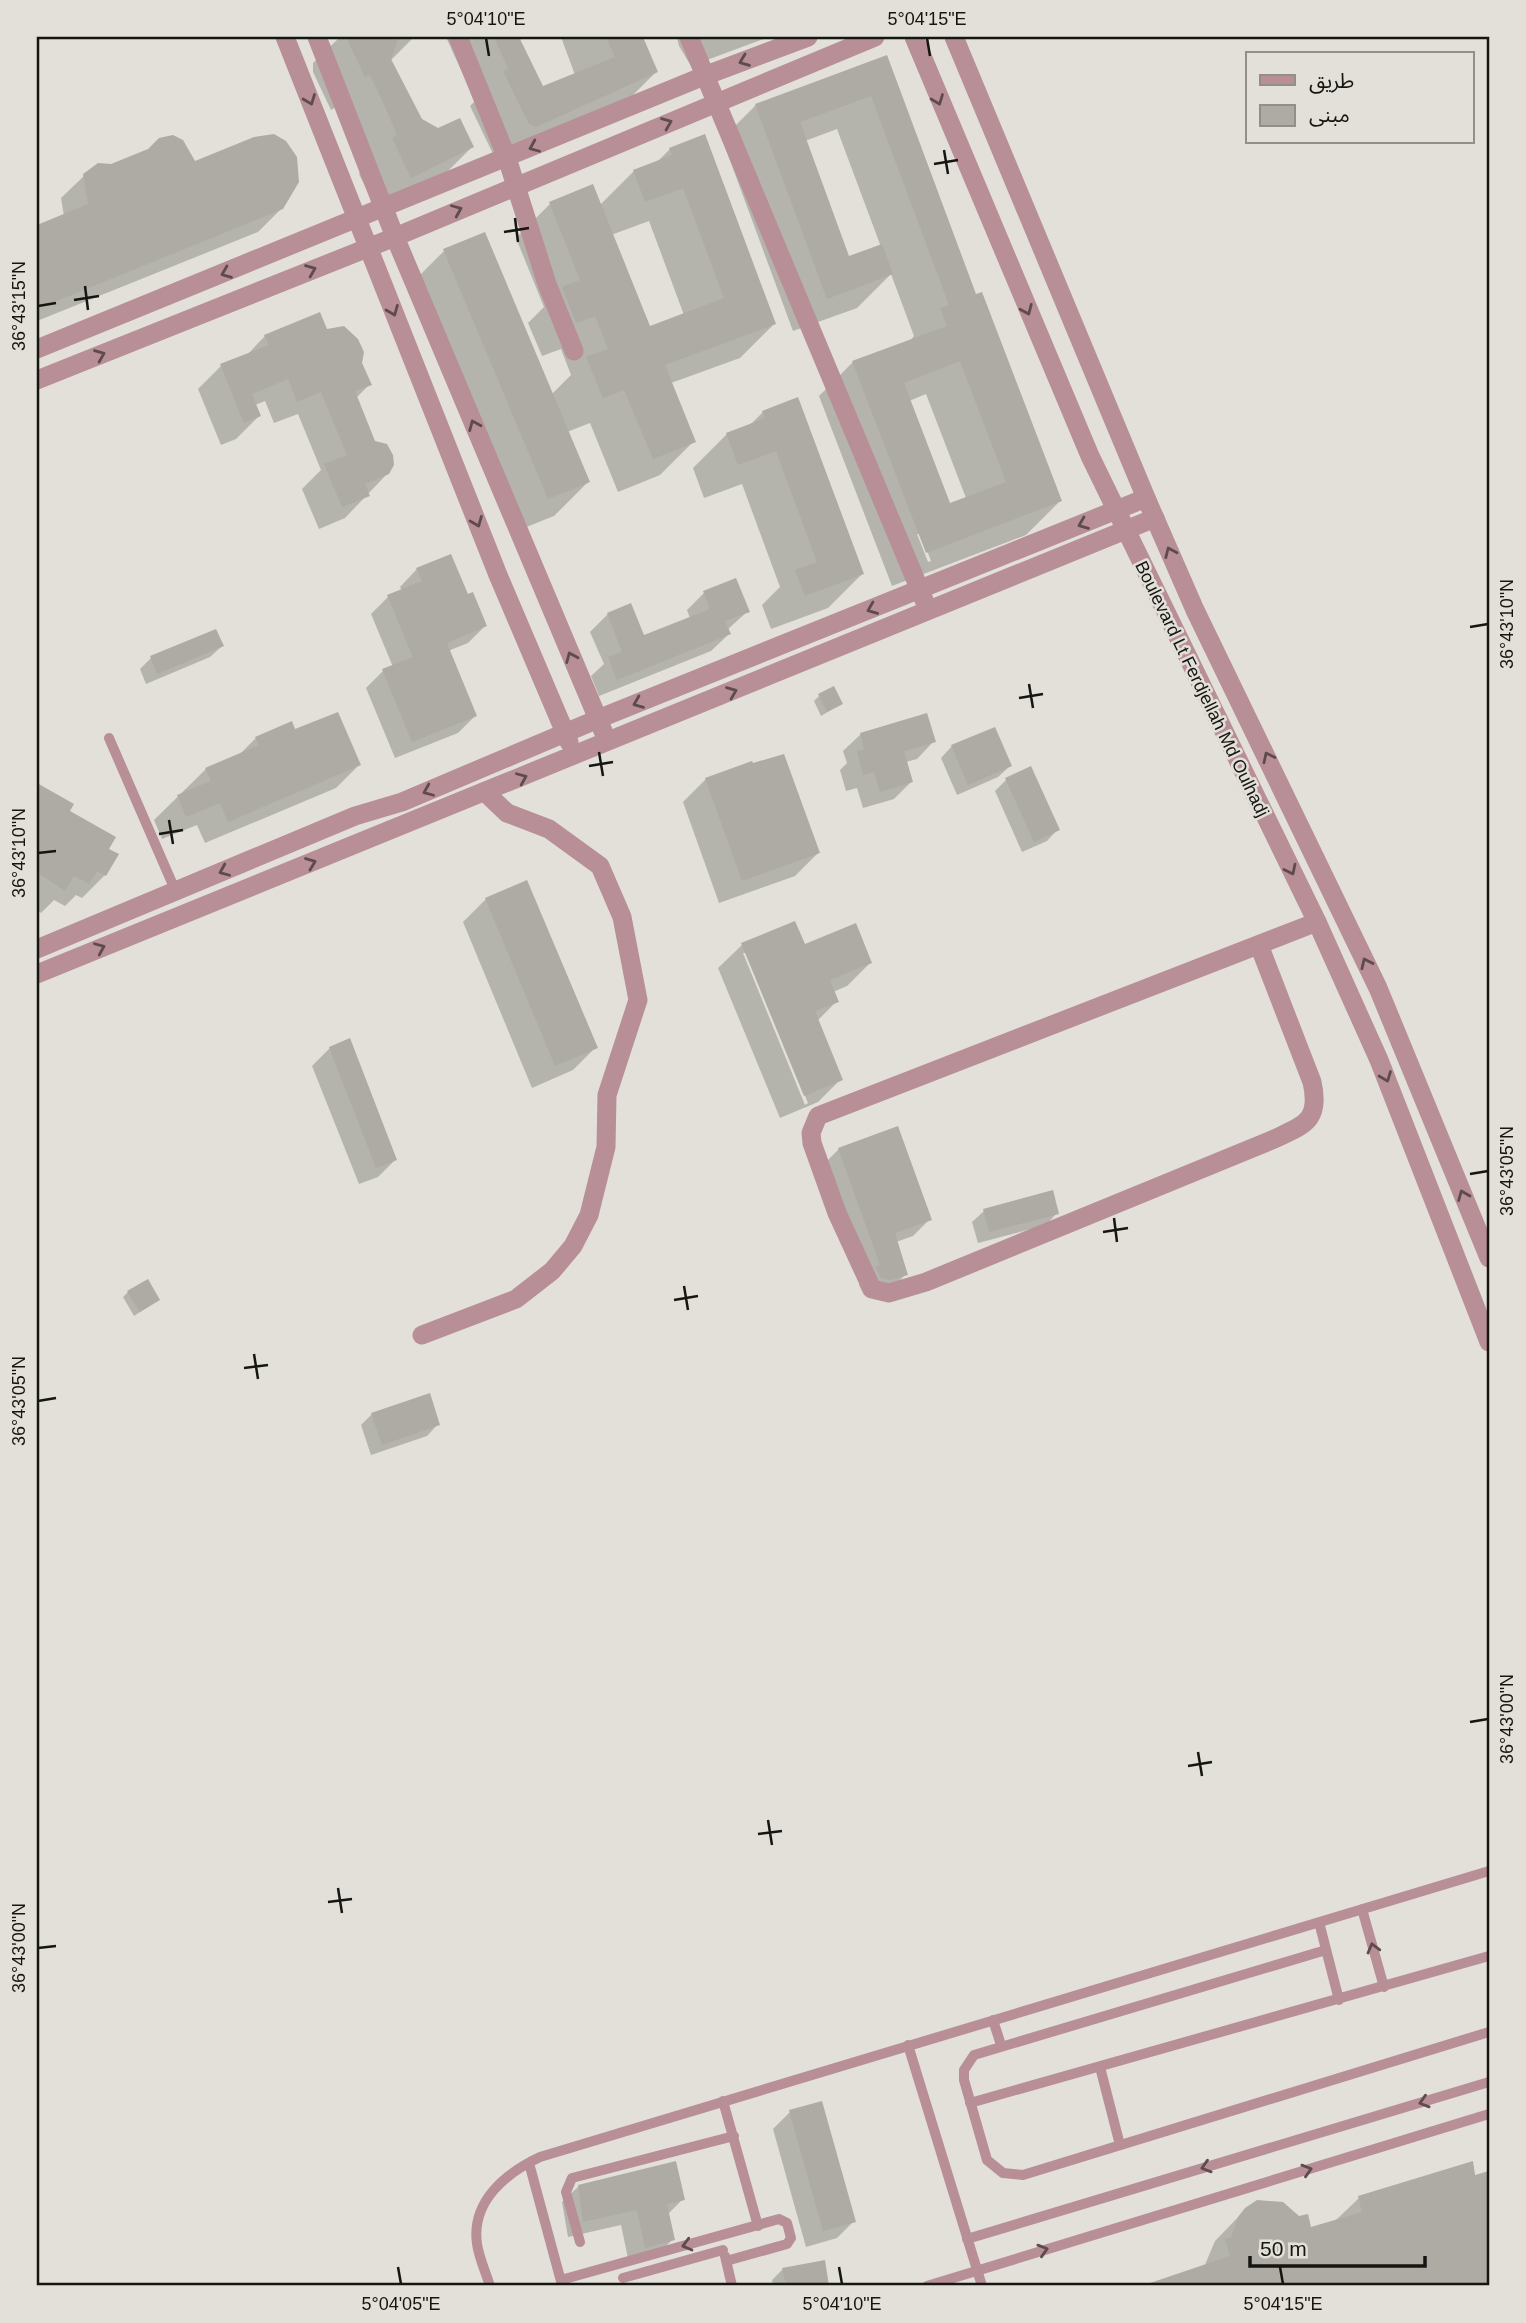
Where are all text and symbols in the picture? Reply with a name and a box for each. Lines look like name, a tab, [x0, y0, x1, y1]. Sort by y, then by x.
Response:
text: 5°04'10"E	[446, 9, 526, 29]
text: 5°04'15"E	[887, 9, 967, 29]
one-way arrow	[739, 52, 751, 66]
legend	[1246, 52, 1474, 144]
text: طريق	[1309, 69, 1354, 94]
one-way arrow	[301, 94, 315, 106]
one-way arrow	[930, 94, 944, 106]
text: مبنى	[1309, 103, 1350, 127]
one-way arrow	[661, 117, 673, 131]
one-way arrow	[528, 139, 541, 153]
one-way arrow	[450, 204, 463, 218]
text: 36°43'15"N	[9, 261, 29, 351]
one-way arrow	[220, 265, 232, 279]
one-way arrow	[305, 265, 317, 279]
one-way arrow	[1019, 303, 1033, 315]
one-way arrow	[385, 304, 399, 316]
one-way arrow	[93, 349, 105, 363]
one-way arrow	[468, 420, 482, 432]
one-way arrow	[1077, 515, 1089, 529]
one-way arrow	[469, 516, 483, 528]
one-way arrow	[1164, 547, 1178, 559]
street label: Boulevard Lt Ferdjellah Md Oulhadj	[1131, 558, 1273, 820]
text: 36°43'10"N	[1497, 579, 1517, 669]
one-way arrow	[866, 600, 878, 614]
one-way arrow	[566, 652, 580, 664]
one-way arrow	[726, 686, 738, 700]
one-way arrow	[632, 695, 645, 709]
one-way arrow	[1262, 752, 1276, 764]
one-way arrow	[515, 773, 527, 787]
one-way arrow	[423, 783, 435, 797]
text: 36°43'10"N	[9, 808, 29, 898]
one-way arrow	[304, 858, 316, 872]
one-way arrow	[219, 863, 231, 877]
one-way arrow	[1283, 863, 1297, 875]
one-way arrow	[92, 942, 105, 956]
one-way arrow	[1360, 958, 1374, 970]
one-way arrow	[1378, 1070, 1392, 1082]
text: 36°43'05"N	[1497, 1126, 1517, 1216]
one-way arrow	[1458, 1190, 1472, 1202]
text: 36°43'05"N	[9, 1356, 29, 1446]
text: 36°43'00"N	[1497, 1674, 1517, 1764]
text: 36°43'00"N	[9, 1903, 29, 1993]
one-way arrow	[1367, 1942, 1381, 1954]
one-way arrow	[1418, 2093, 1430, 2108]
one-way arrow	[1200, 2159, 1212, 2174]
one-way arrow	[1301, 2163, 1313, 2178]
scale bar	[1250, 2225, 1424, 2269]
one-way arrow	[681, 2237, 693, 2251]
text: 50 m	[1260, 2237, 1307, 2260]
one-way arrow	[1036, 2244, 1048, 2259]
text: 5°04'05"E	[361, 2294, 441, 2314]
text: 5°04'10"E	[802, 2294, 882, 2314]
text: 5°04'15"E	[1243, 2294, 1323, 2314]

